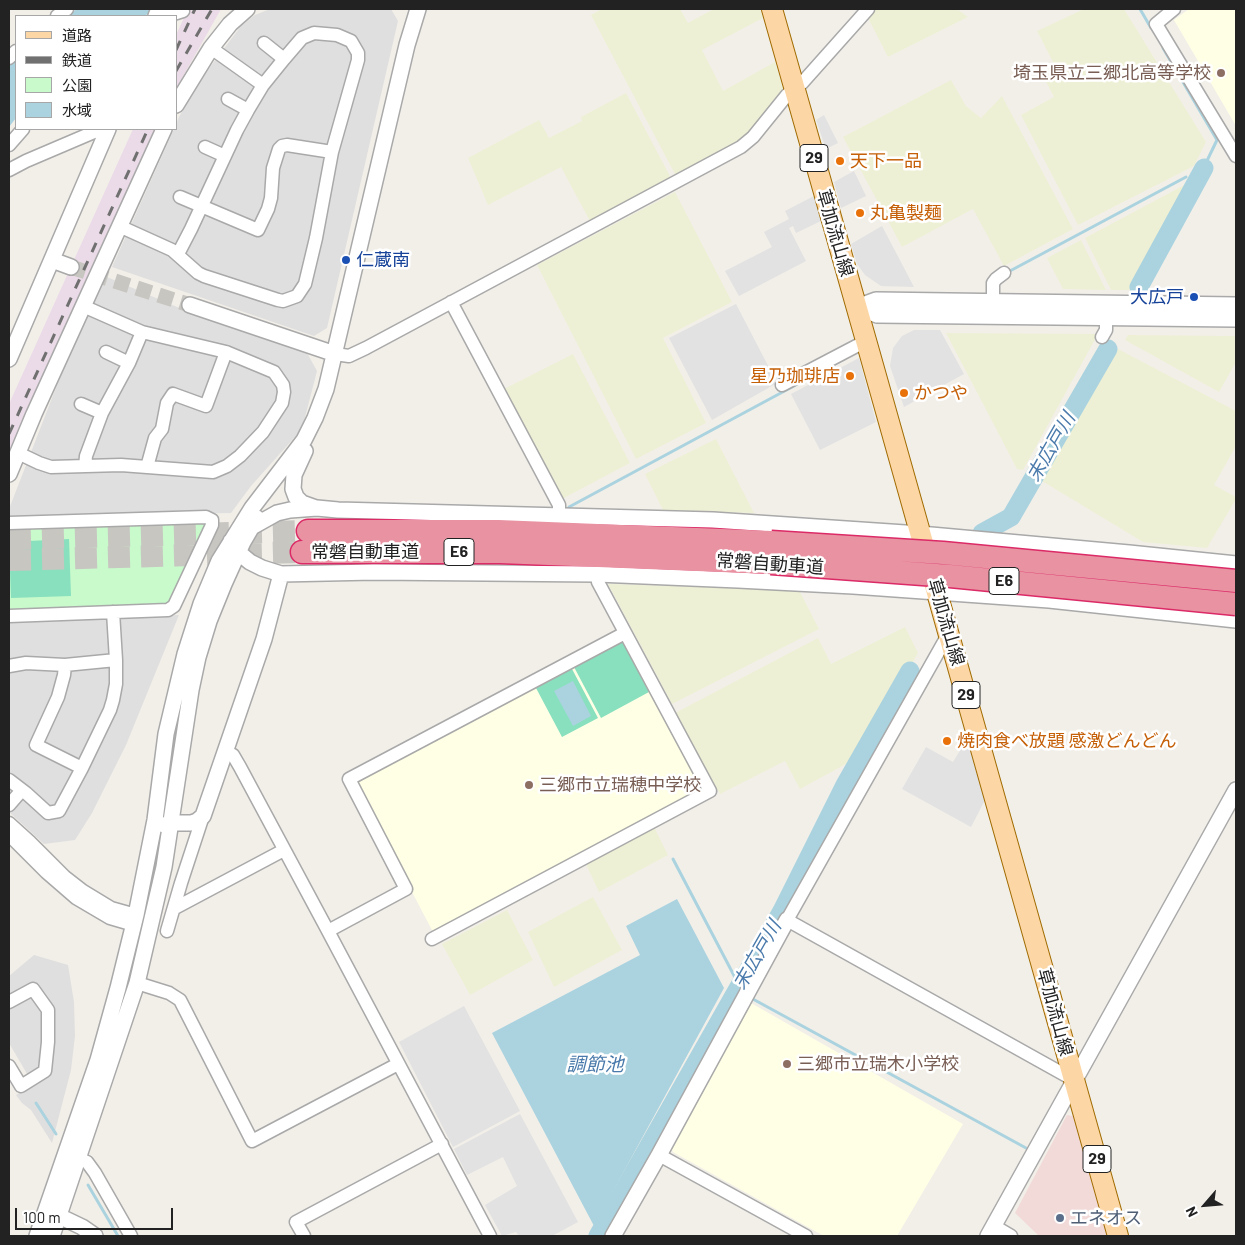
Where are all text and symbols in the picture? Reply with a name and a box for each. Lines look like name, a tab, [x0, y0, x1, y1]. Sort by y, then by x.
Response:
legend	[15, 15, 178, 130]
text: 道路	[62, 26, 92, 44]
text: 鉄道	[62, 51, 92, 69]
place label: 埼玉県立三郷北高等学校	[1013, 62, 1211, 84]
marker: 埼玉県立三郷北高等学校	[1215, 67, 1227, 79]
text: 公園	[62, 76, 92, 94]
text: 水域	[62, 101, 92, 119]
road number: 29	[800, 144, 828, 172]
place label: 天下一品	[850, 150, 922, 172]
marker: 天下一品	[834, 155, 846, 167]
street label: 草加流山線	[812, 187, 858, 279]
place label: 丸亀製麺	[870, 202, 942, 224]
marker: 丸亀製麺	[854, 207, 866, 219]
place label: 仁蔵南	[356, 249, 410, 271]
marker: 仁蔵南	[340, 254, 352, 266]
place label: 大広戸	[1130, 286, 1184, 308]
marker: 大広戸	[1188, 291, 1200, 303]
place label: 星乃珈琲店	[750, 365, 840, 387]
marker: 星乃珈琲店	[844, 370, 856, 382]
place label: かつや	[914, 382, 968, 404]
marker: かつや	[898, 387, 910, 399]
water label: 末広戸川	[1022, 408, 1080, 486]
road number: E6	[444, 538, 474, 566]
street label: 常磐自動車道	[311, 541, 419, 563]
street label: 常磐自動車道	[715, 549, 825, 579]
road number: E6	[989, 568, 1019, 594]
street label: 草加流山線	[923, 576, 969, 668]
road number: 29	[952, 682, 980, 708]
place label: 焼肉食べ放題 感激どんどん	[957, 730, 1177, 752]
marker: 焼肉食べ放題 感激どんどん	[941, 735, 953, 747]
place label: 三郷市立瑞穂中学校	[539, 774, 701, 796]
marker: 三郷市立瑞穂中学校	[523, 779, 535, 791]
water label: 末広戸川	[728, 916, 786, 994]
street label: 草加流山線	[1033, 966, 1077, 1058]
place label: 三郷市立瑞木小学校	[797, 1053, 959, 1075]
water label: 調節池	[567, 1054, 623, 1076]
marker: 三郷市立瑞木小学校	[781, 1058, 793, 1070]
road number: 29	[1083, 1146, 1111, 1172]
north arrow	[1180, 1180, 1230, 1230]
scale bar	[18, 1198, 175, 1230]
text: N	[1182, 1204, 1201, 1220]
place label: エネオス	[1070, 1207, 1142, 1229]
text: 100 m	[23, 1208, 61, 1226]
marker: エネオス	[1054, 1212, 1066, 1224]

